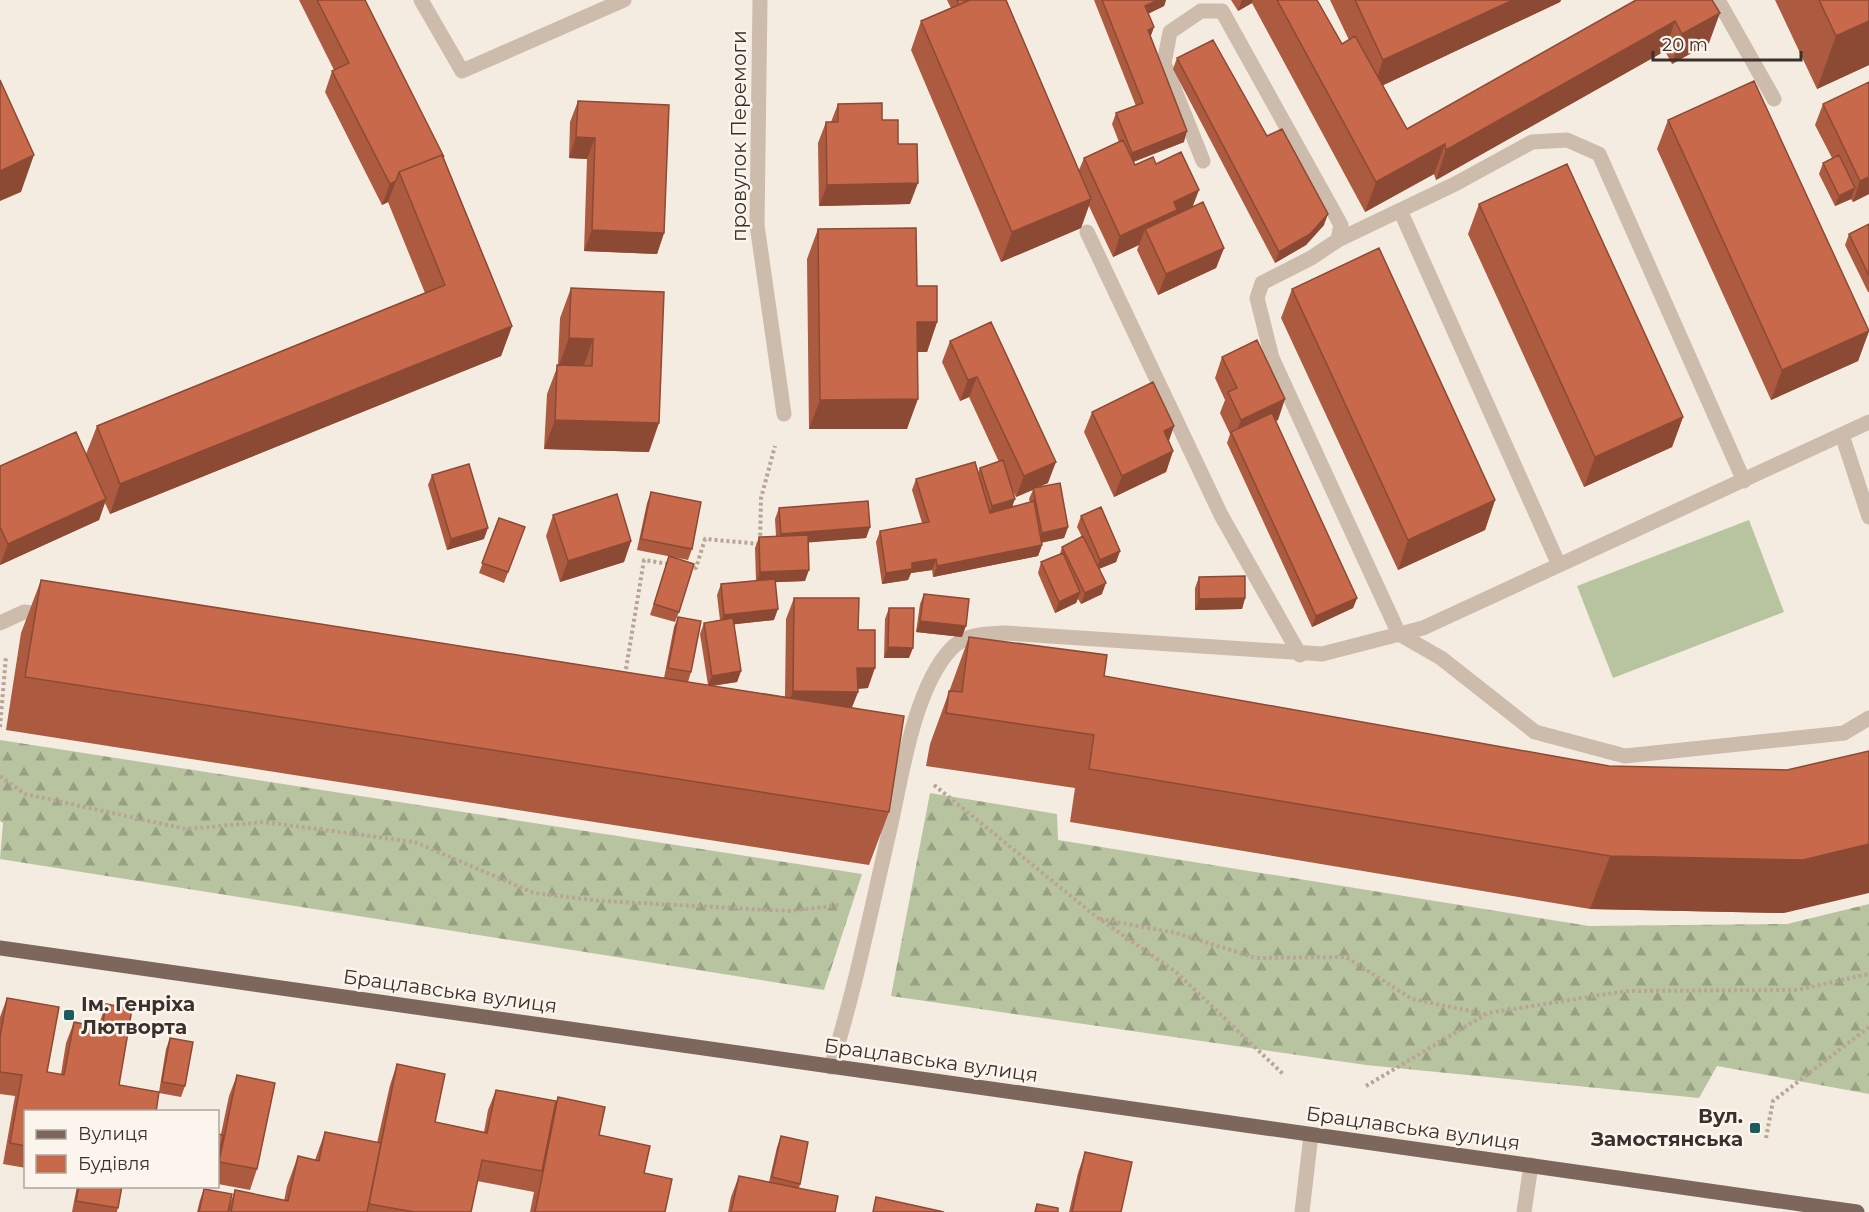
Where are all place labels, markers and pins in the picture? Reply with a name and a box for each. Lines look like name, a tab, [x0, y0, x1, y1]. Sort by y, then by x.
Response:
place label: Ім. Генріха Лютворта	[81, 992, 195, 1039]
marker: Ім. Генріха Лютворта	[62, 1008, 76, 1022]
place label: Вул. Замостянська	[1590, 1104, 1743, 1151]
marker: Вул. Замостянська	[1748, 1121, 1762, 1135]

